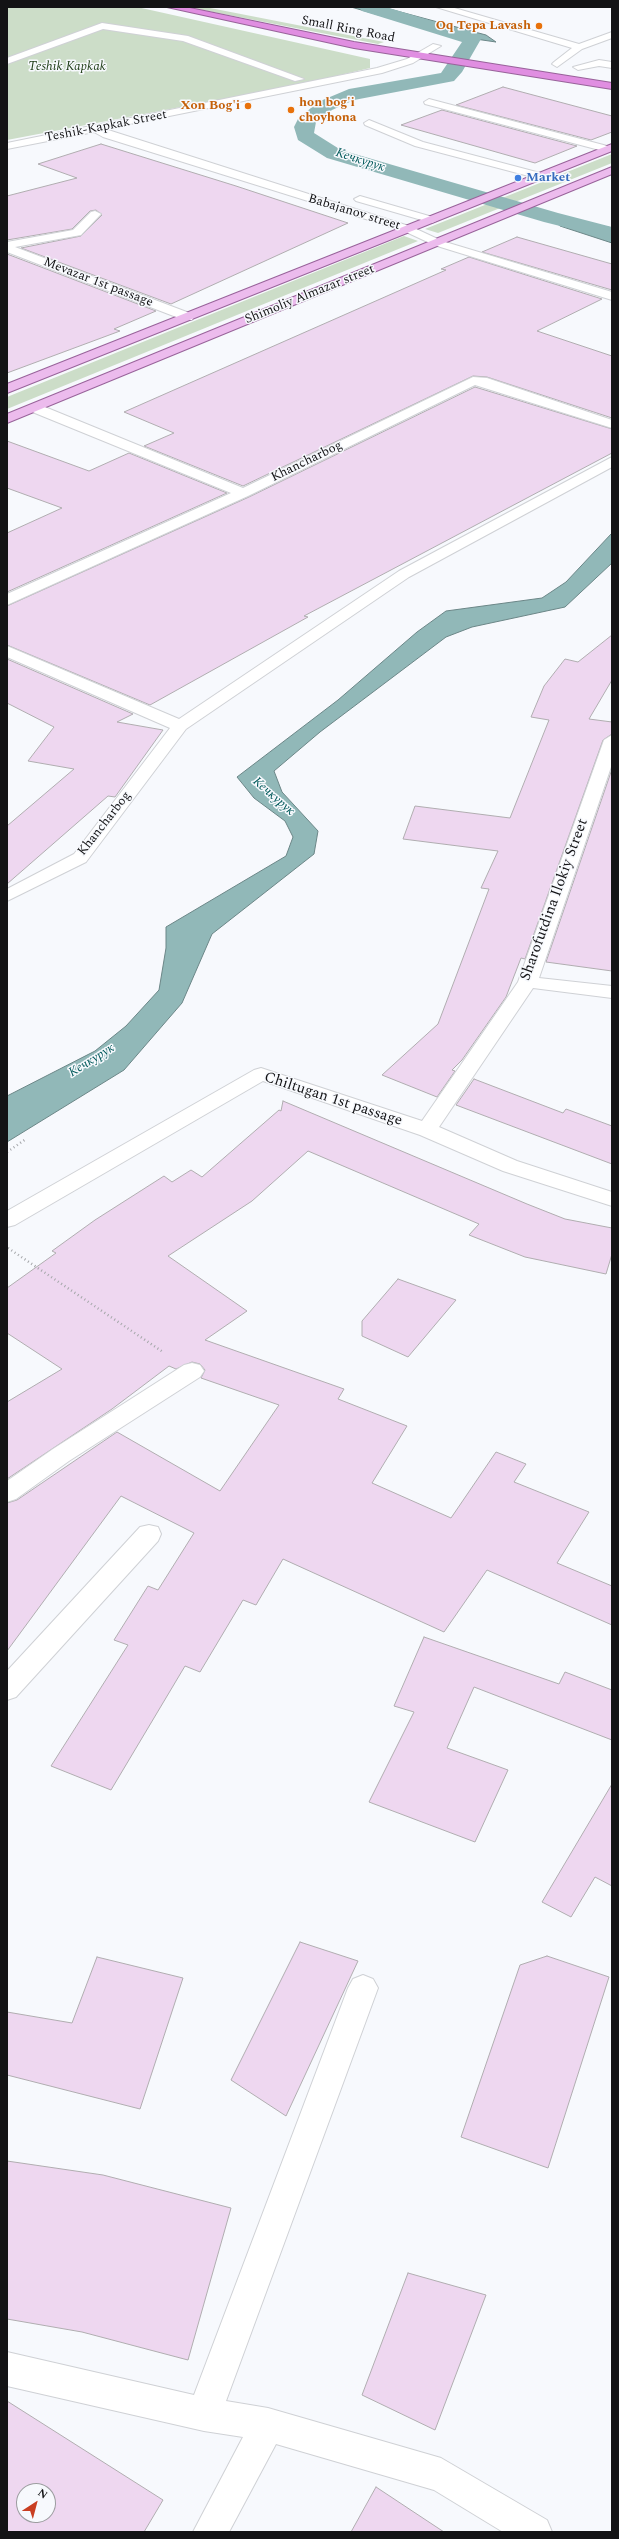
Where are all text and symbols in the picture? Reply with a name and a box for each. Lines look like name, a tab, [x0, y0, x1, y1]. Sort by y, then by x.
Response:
street label: Small Ring Road	[300, 13, 396, 47]
place label: Oq Tepa Lavash	[436, 18, 531, 34]
marker: Oq Tepa Lavash	[534, 21, 544, 31]
park label: Teshik Kapkak	[28, 59, 106, 75]
place label: hon bog'i choyhona	[299, 95, 356, 126]
place label: Xon Bog'i	[181, 98, 240, 114]
marker: Xon Bog'i	[243, 101, 253, 111]
marker: hon bog'i choyhona	[286, 105, 296, 115]
street label: Teshik-Kapkak Street	[44, 108, 168, 146]
water label: Кечкурук	[333, 146, 387, 176]
place label: Market	[526, 170, 570, 186]
marker: Market	[513, 173, 523, 183]
street label: Babajanov street	[306, 192, 402, 234]
street label: Mevazаr 1st passage	[41, 255, 155, 311]
street label: Shimoliy Almazar street	[243, 262, 377, 328]
street label: Khancharbog	[269, 438, 345, 486]
water label: Кечкурук	[249, 774, 297, 820]
street label: Khancharbog	[75, 789, 135, 859]
street label: Sharofutdina Ilokiy Street	[517, 817, 593, 983]
water label: Кечкурук	[66, 1041, 118, 1081]
street label: Chiltugan 1st passage	[262, 1069, 404, 1131]
north arrow	[16, 2483, 56, 2523]
text: N	[34, 2484, 51, 2503]

